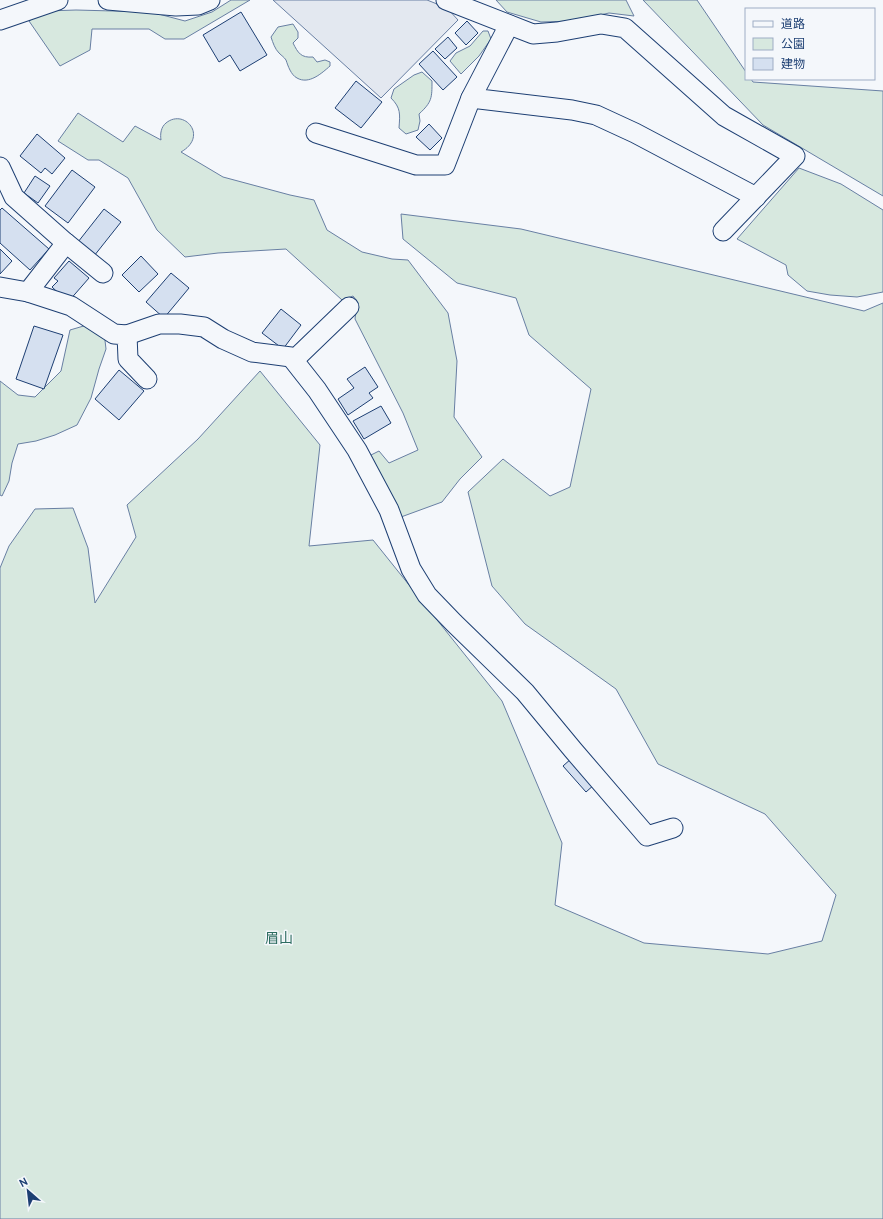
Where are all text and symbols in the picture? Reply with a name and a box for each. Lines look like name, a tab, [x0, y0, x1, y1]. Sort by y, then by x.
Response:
legend	[745, 8, 875, 80]
text: 道路	[781, 17, 805, 33]
text: 公園	[781, 37, 805, 53]
text: 建物	[781, 57, 805, 73]
park label: 眉山	[265, 931, 293, 948]
north arrow	[8, 1171, 48, 1211]
text: N	[17, 1175, 31, 1191]

